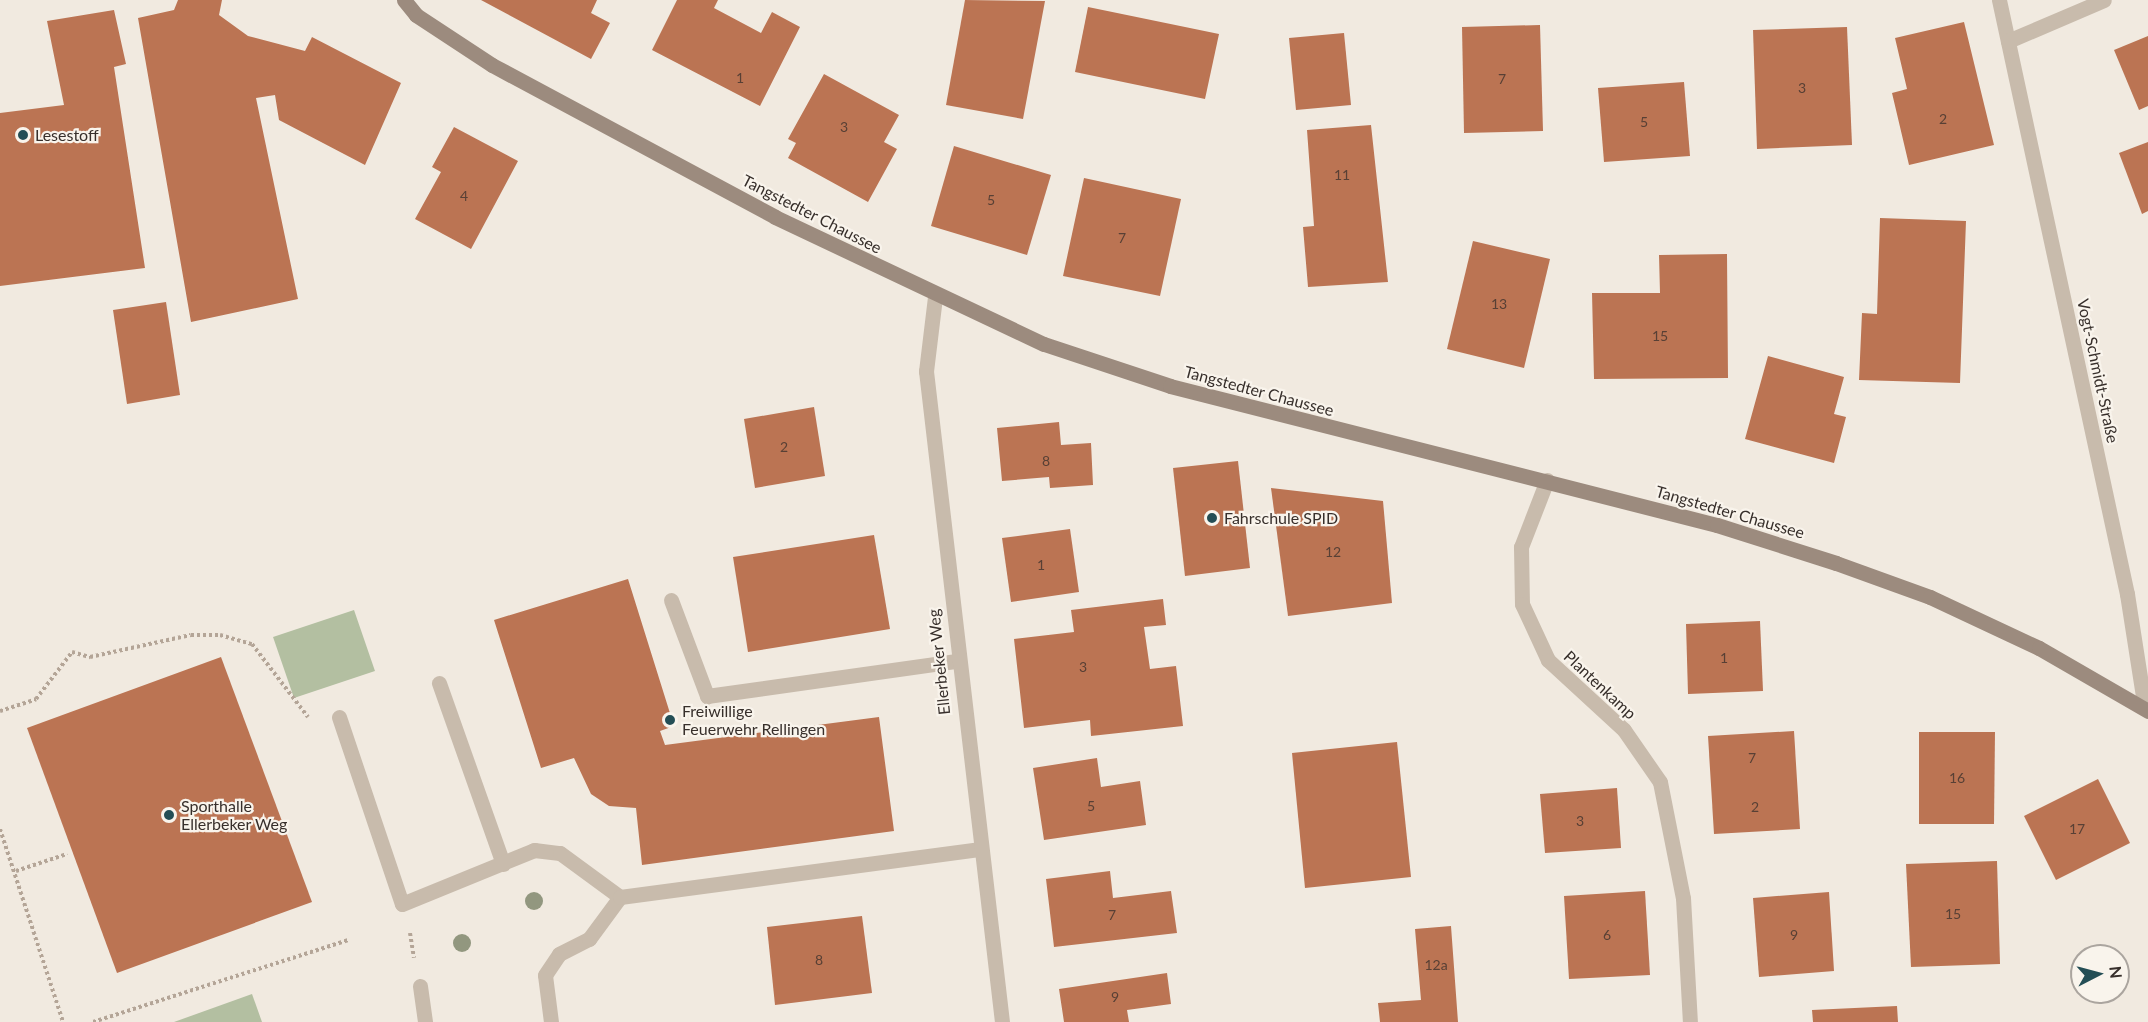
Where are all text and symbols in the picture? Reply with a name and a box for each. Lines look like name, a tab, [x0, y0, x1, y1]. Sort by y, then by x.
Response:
house number: 1	[736, 70, 744, 86]
house number: 7	[1498, 71, 1506, 87]
house number: 3	[1798, 80, 1806, 96]
house number: 2	[1939, 111, 1947, 127]
house number: 5	[1640, 114, 1648, 130]
house number: 3	[840, 119, 848, 135]
place label: Lesestoff	[35, 125, 99, 145]
marker: Lesestoff	[16, 128, 30, 142]
house number: 11	[1334, 167, 1350, 183]
street label: Tangstedter Chaussee	[739, 170, 885, 258]
house number: 4	[460, 188, 468, 204]
house number: 5	[987, 192, 995, 208]
house number: 7	[1118, 230, 1126, 246]
house number: 13	[1491, 296, 1507, 312]
street label: Vogt-Schmidt-Straße	[2073, 297, 2123, 445]
house number: 15	[1652, 328, 1668, 344]
street label: Tangstedter Chaussee	[1182, 362, 1336, 420]
house number: 2	[780, 439, 788, 455]
house number: 8	[1042, 453, 1050, 469]
street label: Tangstedter Chaussee	[1653, 482, 1807, 542]
place label: Fahrschule SPID	[1224, 508, 1338, 528]
marker: Fahrschule SPID	[1205, 511, 1219, 525]
house number: 12	[1325, 544, 1341, 560]
house number: 1	[1037, 557, 1045, 573]
street label: Ellerbeker Weg	[924, 608, 954, 716]
street label: Plantenkamp	[1560, 647, 1640, 723]
house number: 1	[1720, 650, 1728, 666]
house number: 3	[1079, 659, 1087, 675]
place label: Freiwillige Feuerwehr Rellingen	[682, 701, 826, 739]
marker: Freiwillige Feuerwehr Rellingen	[663, 713, 677, 727]
house number: 7	[1748, 750, 1756, 766]
house number: 16	[1949, 770, 1965, 786]
place label: Sporthalle Ellerbeker Weg	[181, 796, 288, 834]
house number: 5	[1087, 798, 1095, 814]
house number: 2	[1751, 799, 1759, 815]
marker: Sporthalle Ellerbeker Weg	[162, 808, 176, 822]
house number: 3	[1576, 813, 1584, 829]
house number: 17	[2069, 821, 2085, 837]
house number: 15	[1945, 906, 1961, 922]
house number: 7	[1108, 907, 1116, 923]
house number: 6	[1603, 927, 1611, 943]
house number: 9	[1790, 927, 1798, 943]
north arrow	[2070, 944, 2130, 1004]
house number: 8	[815, 952, 823, 968]
house number: 12a	[1424, 957, 1448, 973]
text: N	[2106, 965, 2127, 979]
house number: 9	[1111, 989, 1119, 1005]

